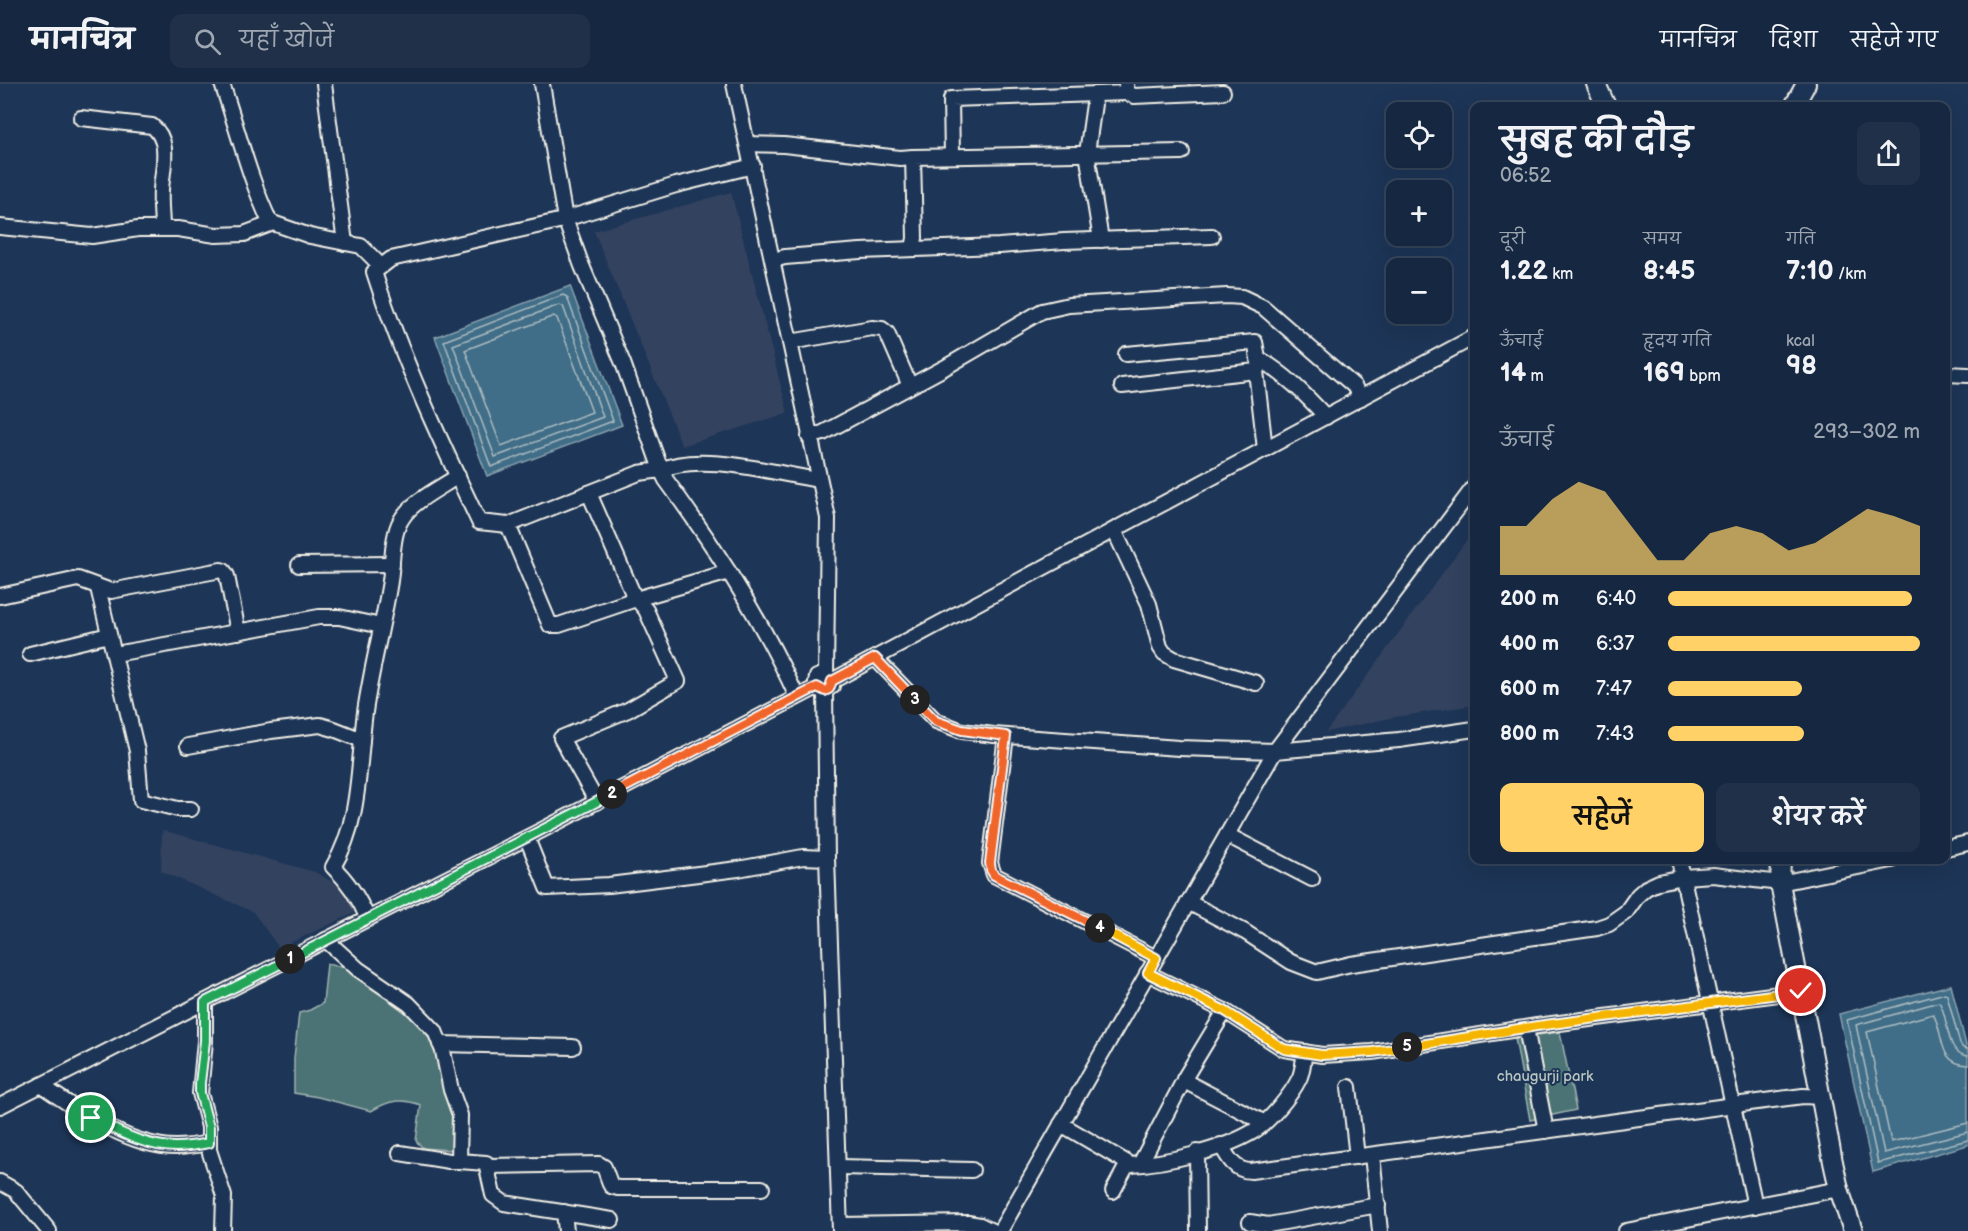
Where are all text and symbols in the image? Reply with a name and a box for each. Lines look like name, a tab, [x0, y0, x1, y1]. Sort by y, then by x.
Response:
search box	[170, 14, 590, 68]
text: मानचित्र	[30, 24, 134, 57]
icon: search	[191, 25, 224, 58]
text: यहाँ खोजें	[239, 27, 334, 54]
text: मानचित्र	[1660, 28, 1737, 53]
text: दिशा	[1770, 28, 1817, 53]
text: सहेजे गए	[1850, 28, 1938, 53]
map controls	[1386, 102, 1452, 324]
button: locate	[1386, 102, 1452, 168]
text: सुबह की दौड़	[1500, 121, 1693, 161]
button: share	[1857, 122, 1920, 185]
text: 06:52	[1500, 164, 1551, 188]
button: +	[1386, 180, 1452, 246]
text: दूरी	[1500, 230, 1525, 249]
text: समय	[1643, 230, 1681, 249]
text: गति	[1786, 230, 1815, 249]
text: 1.22	[1500, 256, 1548, 287]
text: 8:45	[1643, 256, 1695, 287]
text: 7:10	[1786, 256, 1834, 287]
button: −	[1386, 258, 1452, 324]
text: km	[1548, 265, 1573, 284]
text: /km	[1834, 265, 1866, 284]
text: ऊँचाई	[1500, 332, 1543, 351]
text: हृदय गति	[1643, 332, 1711, 351]
text: kcal	[1786, 332, 1815, 351]
text: 98	[1786, 351, 1817, 382]
text: 14	[1500, 358, 1526, 389]
text: 169	[1643, 358, 1685, 389]
text: m	[1526, 367, 1544, 386]
text: bpm	[1685, 367, 1721, 386]
text: 293–302 m	[1813, 420, 1920, 444]
text: ऊँचाई	[1500, 428, 1554, 452]
text: 200 m	[1500, 587, 1559, 611]
text: 6:40	[1596, 587, 1636, 611]
text: 400 m	[1500, 632, 1559, 656]
text: 6:37	[1596, 632, 1634, 656]
text: 600 m	[1500, 677, 1560, 701]
text: 7:47	[1596, 677, 1632, 701]
pin: 3	[900, 685, 930, 715]
text: 3	[910, 690, 920, 709]
text: 800 m	[1500, 722, 1559, 746]
text: 7:43	[1596, 722, 1634, 746]
pin: 2	[597, 779, 627, 809]
button: सहेजें	[1500, 783, 1704, 852]
button: शेयर करें	[1716, 783, 1920, 852]
text: 2	[607, 784, 617, 803]
pin: 4	[1085, 913, 1115, 943]
text: 4	[1095, 918, 1105, 937]
pin: 1	[275, 944, 305, 974]
text: 1	[287, 949, 293, 968]
pin	[1775, 965, 1826, 1016]
icon: check	[1784, 974, 1817, 1007]
pin: 5	[1392, 1032, 1422, 1062]
text: 5	[1402, 1037, 1412, 1056]
park label: chaugurji park	[1497, 1067, 1594, 1086]
pin	[65, 1092, 116, 1143]
icon: arrive	[74, 1101, 107, 1134]

